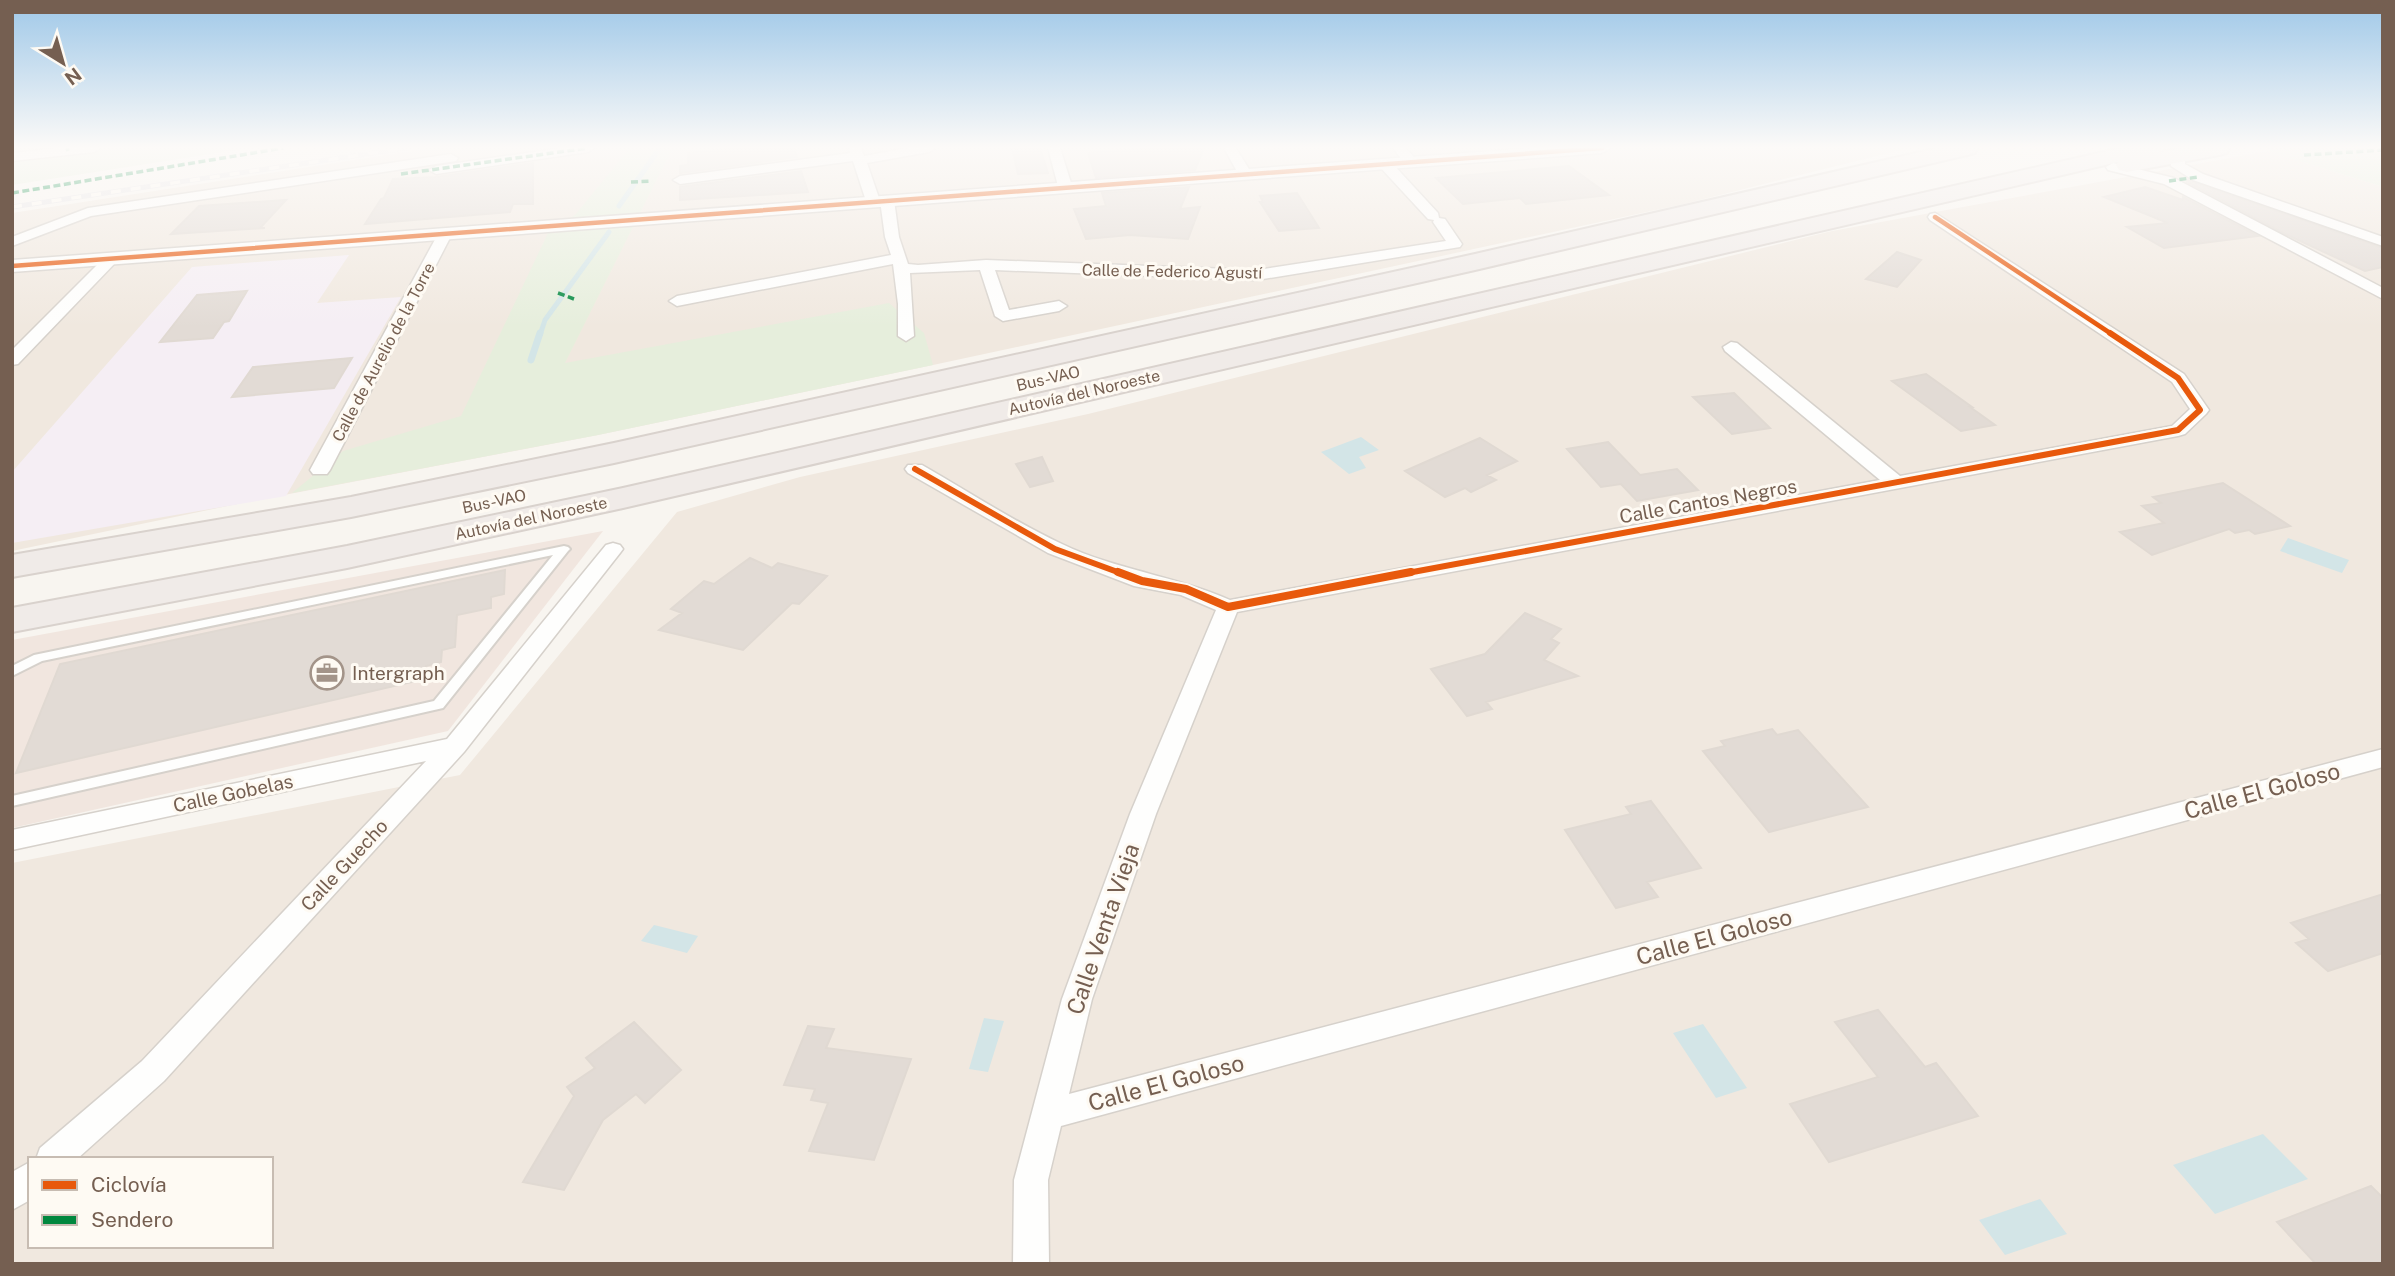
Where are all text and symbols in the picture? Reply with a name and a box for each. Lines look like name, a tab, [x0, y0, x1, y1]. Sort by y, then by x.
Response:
north arrow	[28, 28, 98, 98]
text: N	[61, 63, 86, 90]
street label: Calle de Aurelio de la Torre	[328, 260, 439, 445]
street label: Calle de Federico Agustí	[1082, 260, 1264, 283]
street label: Bus-VAO	[1014, 362, 1082, 395]
street label: Autovía del Noroeste	[1006, 366, 1162, 419]
street label: Calle Cantos Negros	[1618, 475, 1798, 527]
street label: Bus-VAO	[460, 485, 528, 518]
street label: Autovía del Noroeste	[453, 493, 609, 544]
office icon: Intergraph	[308, 654, 346, 692]
place label: Intergraph	[352, 662, 445, 684]
street label: Calle El Goloso	[2181, 757, 2343, 824]
street label: Calle Gobelas	[171, 770, 295, 816]
street label: Calle Guecho	[296, 815, 392, 915]
street label: Calle Venta Vieja	[1061, 840, 1144, 1018]
street label: Calle El Goloso	[1633, 903, 1795, 970]
street label: Calle El Goloso	[1085, 1049, 1247, 1116]
legend	[28, 1157, 273, 1248]
text: Ciclovía	[91, 1172, 167, 1197]
text: Sendero	[91, 1207, 173, 1232]

